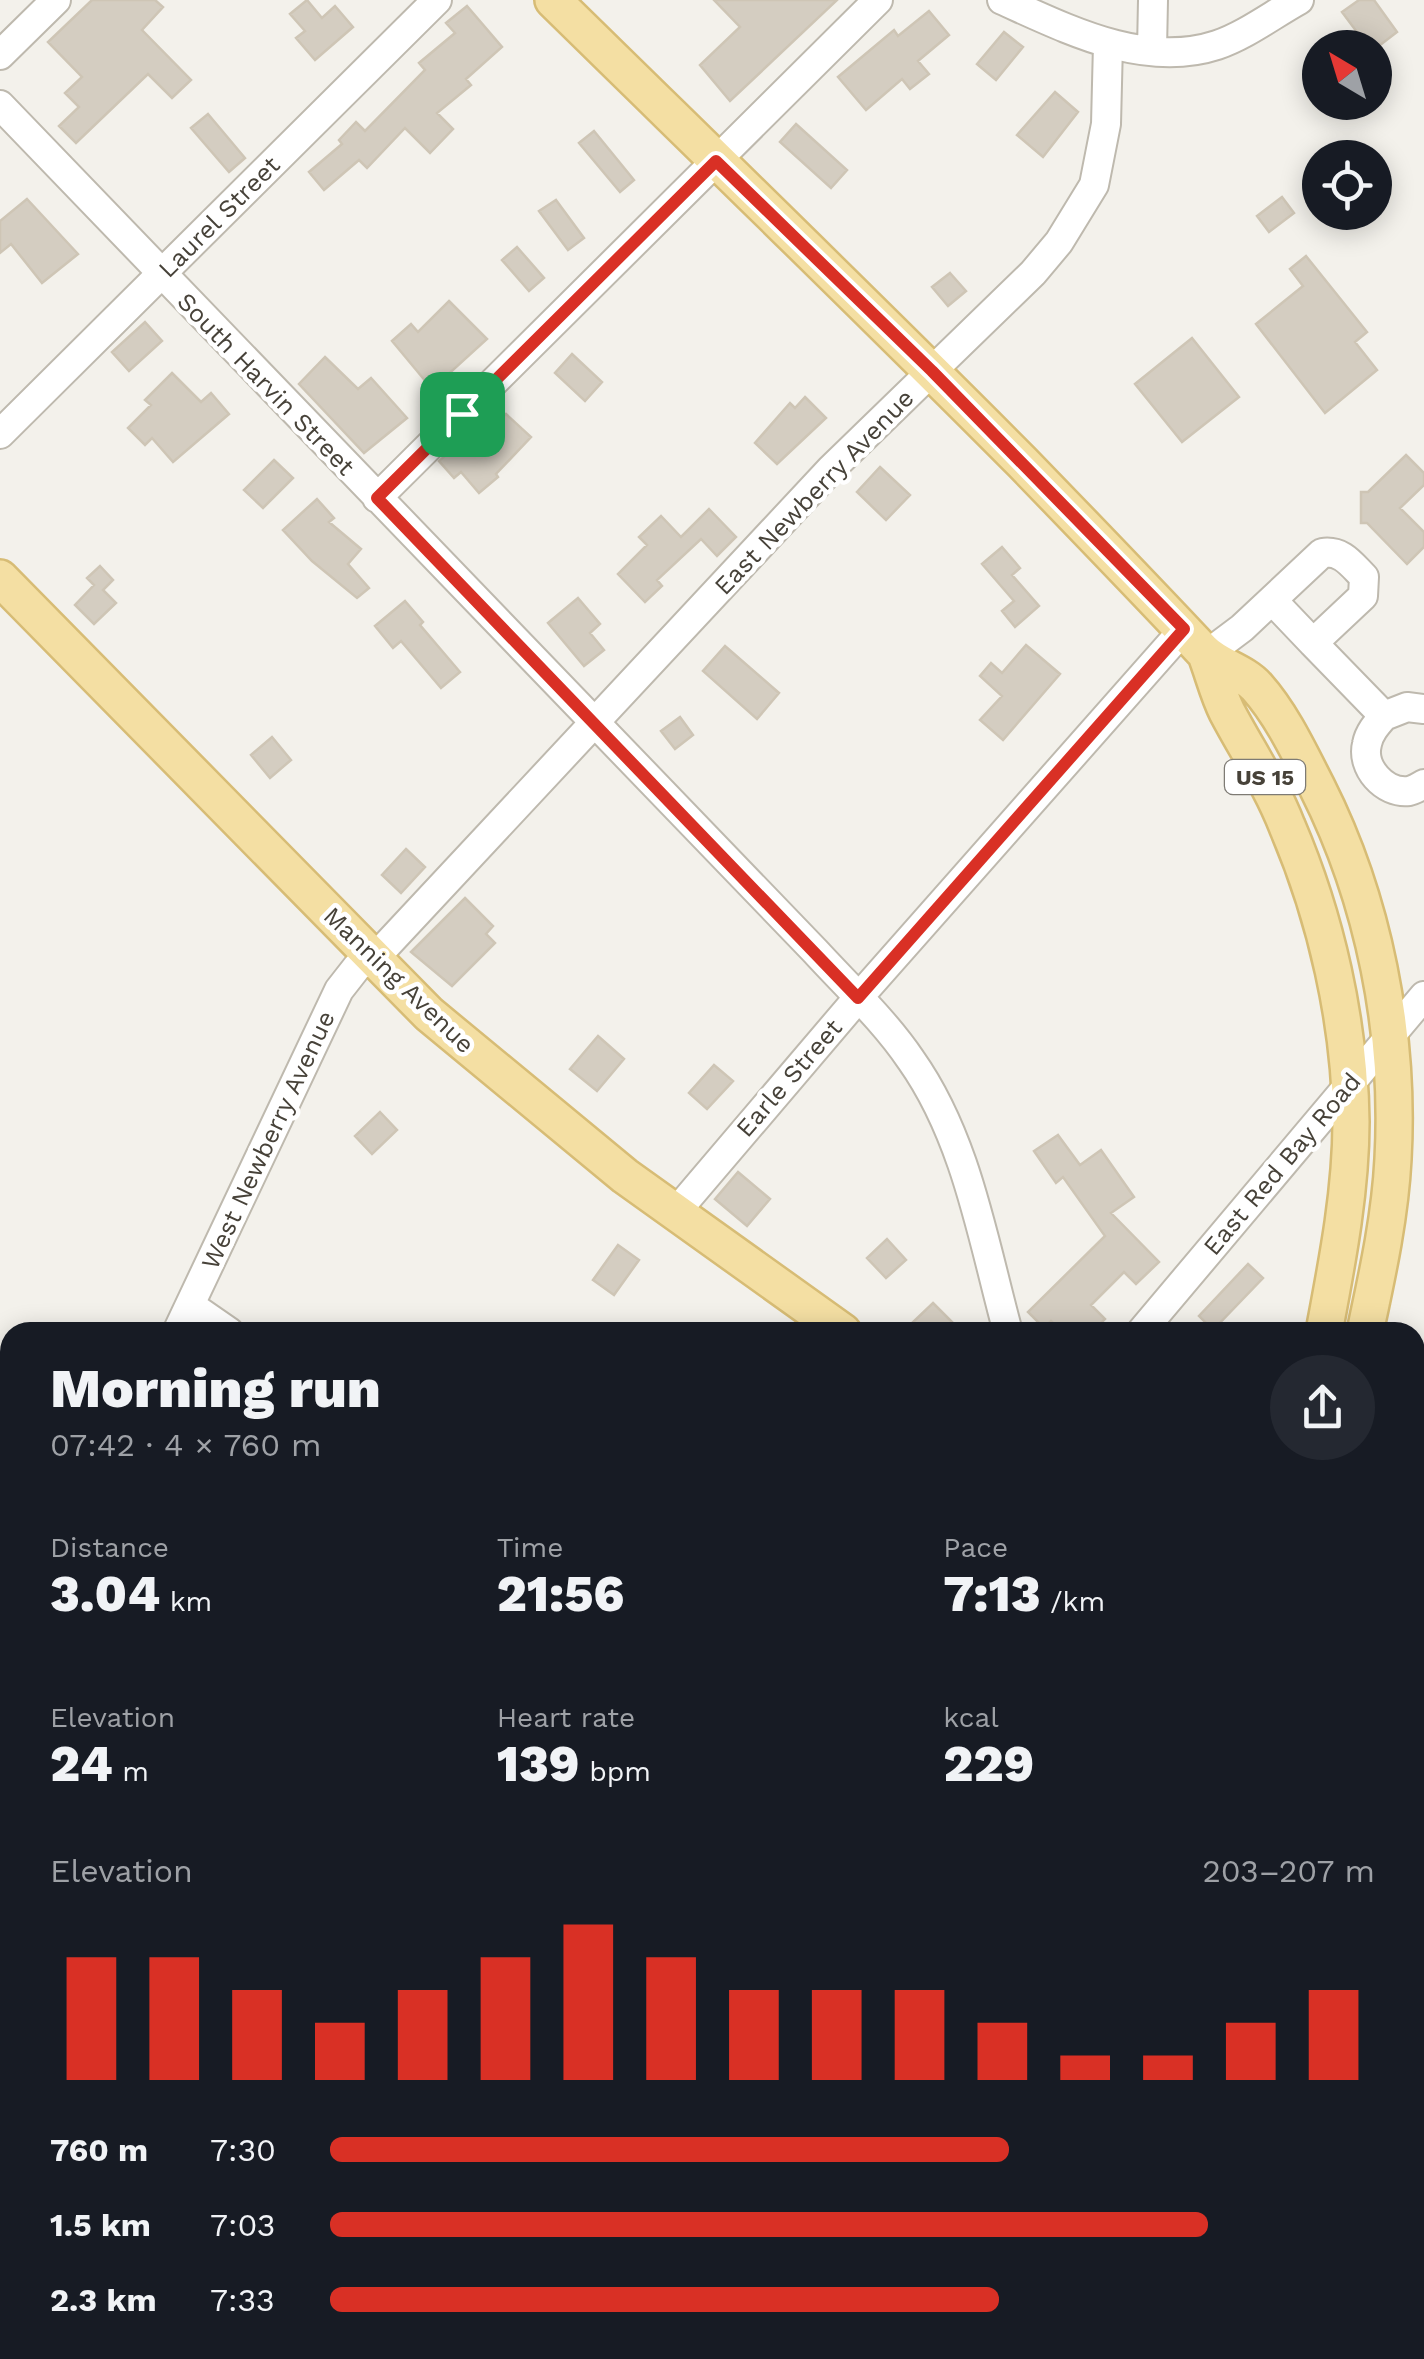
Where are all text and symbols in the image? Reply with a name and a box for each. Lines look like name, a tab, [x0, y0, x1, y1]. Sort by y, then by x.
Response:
north arrow	[1302, 30, 1392, 120]
map controls	[1302, 30, 1392, 230]
button: locate	[1302, 140, 1392, 230]
street label: Laurel Street	[152, 150, 286, 284]
street label: South Harvin Street	[171, 287, 361, 482]
pin	[420, 372, 505, 457]
street label: East Newberry Avenue	[708, 383, 920, 601]
icon: arrive	[435, 387, 490, 442]
road number: US 15	[1225, 760, 1305, 794]
street label: Manning Avenue	[318, 901, 480, 1059]
street label: West Newberry Avenue	[195, 1006, 341, 1274]
street label: Earle Street	[730, 1013, 848, 1143]
street label: East Red Bay Road	[1197, 1067, 1367, 1261]
button: share	[1270, 1355, 1375, 1460]
text: Morning run	[50, 1356, 381, 1420]
text: 07:42 · 4 × 760 m	[50, 1426, 321, 1464]
text: Distance	[50, 1531, 169, 1564]
text: Time	[497, 1531, 563, 1564]
text: Pace	[943, 1531, 1008, 1564]
text: 3.04	[50, 1564, 160, 1623]
text: 21:56	[497, 1564, 624, 1623]
text: 7:13	[943, 1564, 1041, 1623]
text: km	[160, 1585, 212, 1618]
text: /km	[1041, 1585, 1105, 1618]
text: Elevation	[50, 1701, 175, 1734]
text: Heart rate	[497, 1701, 635, 1734]
text: kcal	[943, 1701, 999, 1734]
text: 24	[50, 1734, 113, 1793]
text: 139	[497, 1734, 580, 1793]
text: 229	[943, 1734, 1034, 1793]
text: m	[113, 1755, 149, 1788]
text: bpm	[580, 1755, 651, 1788]
text: Elevation	[50, 1852, 193, 1890]
text: 203–207 m	[1202, 1852, 1375, 1890]
text: 760 m	[50, 2131, 148, 2169]
text: 7:30	[210, 2131, 276, 2169]
text: 1.5 km	[50, 2206, 151, 2244]
text: 7:03	[210, 2206, 275, 2244]
text: 2.3 km	[50, 2281, 157, 2319]
text: 7:33	[210, 2281, 275, 2319]

